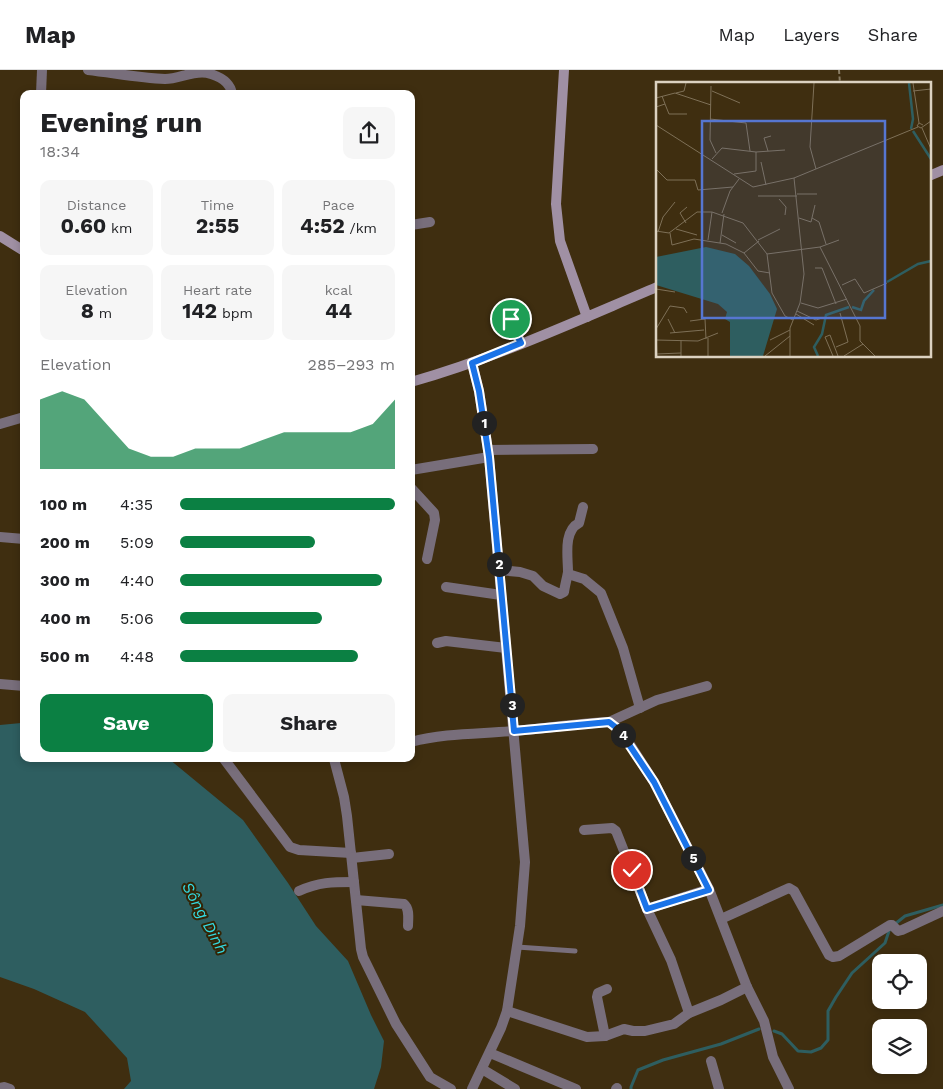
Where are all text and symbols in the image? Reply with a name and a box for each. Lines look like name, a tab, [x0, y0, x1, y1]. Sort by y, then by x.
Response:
text: Map	[25, 21, 76, 49]
text: Map	[718, 24, 755, 45]
text: Layers	[783, 24, 840, 45]
text: Share	[868, 24, 918, 45]
inset map	[656, 82, 930, 358]
text: Evening run	[40, 106, 202, 139]
button: share	[343, 107, 395, 159]
text: 18:34	[40, 142, 80, 161]
text: Distance	[67, 197, 126, 213]
text: Time	[201, 197, 234, 213]
text: Pace	[322, 197, 355, 213]
text: 0.60	[61, 213, 106, 238]
text: 2:55	[196, 213, 239, 238]
text: 4:52	[300, 213, 345, 238]
text: km	[106, 220, 132, 236]
text: /km	[345, 220, 377, 236]
text: Elevation	[65, 282, 128, 298]
text: Heart rate	[183, 282, 252, 298]
text: kcal	[325, 282, 352, 298]
text: 8	[81, 298, 94, 323]
text: 142	[182, 298, 217, 323]
text: 44	[325, 298, 352, 323]
pin	[490, 298, 532, 340]
text: m	[94, 305, 112, 321]
text: bpm	[217, 305, 253, 321]
icon: arrive	[497, 305, 525, 333]
text: Elevation	[40, 355, 111, 374]
text: 285–293 m	[308, 355, 395, 374]
pin: 1	[472, 410, 496, 436]
text: 1	[481, 415, 488, 431]
text: 100 m	[40, 495, 87, 514]
text: 4:35	[120, 495, 153, 514]
text: 200 m	[40, 533, 90, 552]
text: 5:09	[120, 533, 154, 552]
pin: 2	[486, 552, 512, 576]
text: 2	[495, 556, 504, 572]
text: 300 m	[40, 571, 90, 590]
text: 4:40	[120, 571, 154, 590]
text: 400 m	[40, 609, 91, 628]
text: 5:06	[120, 609, 154, 628]
text: 500 m	[40, 647, 90, 666]
text: 4:48	[120, 647, 154, 666]
pin: 3	[500, 692, 524, 718]
button: Save	[40, 694, 213, 752]
button: Share	[223, 694, 395, 752]
text: 3	[508, 697, 517, 713]
pin: 4	[610, 722, 636, 748]
text: 4	[619, 727, 628, 743]
pin: 5	[680, 846, 706, 870]
pin	[611, 849, 653, 891]
text: 5	[689, 850, 698, 866]
icon: check	[618, 856, 646, 884]
water label: Sông Dinh	[178, 879, 232, 957]
map controls	[872, 954, 927, 1074]
button: locate	[872, 954, 927, 1009]
button: layers	[872, 1019, 927, 1074]

